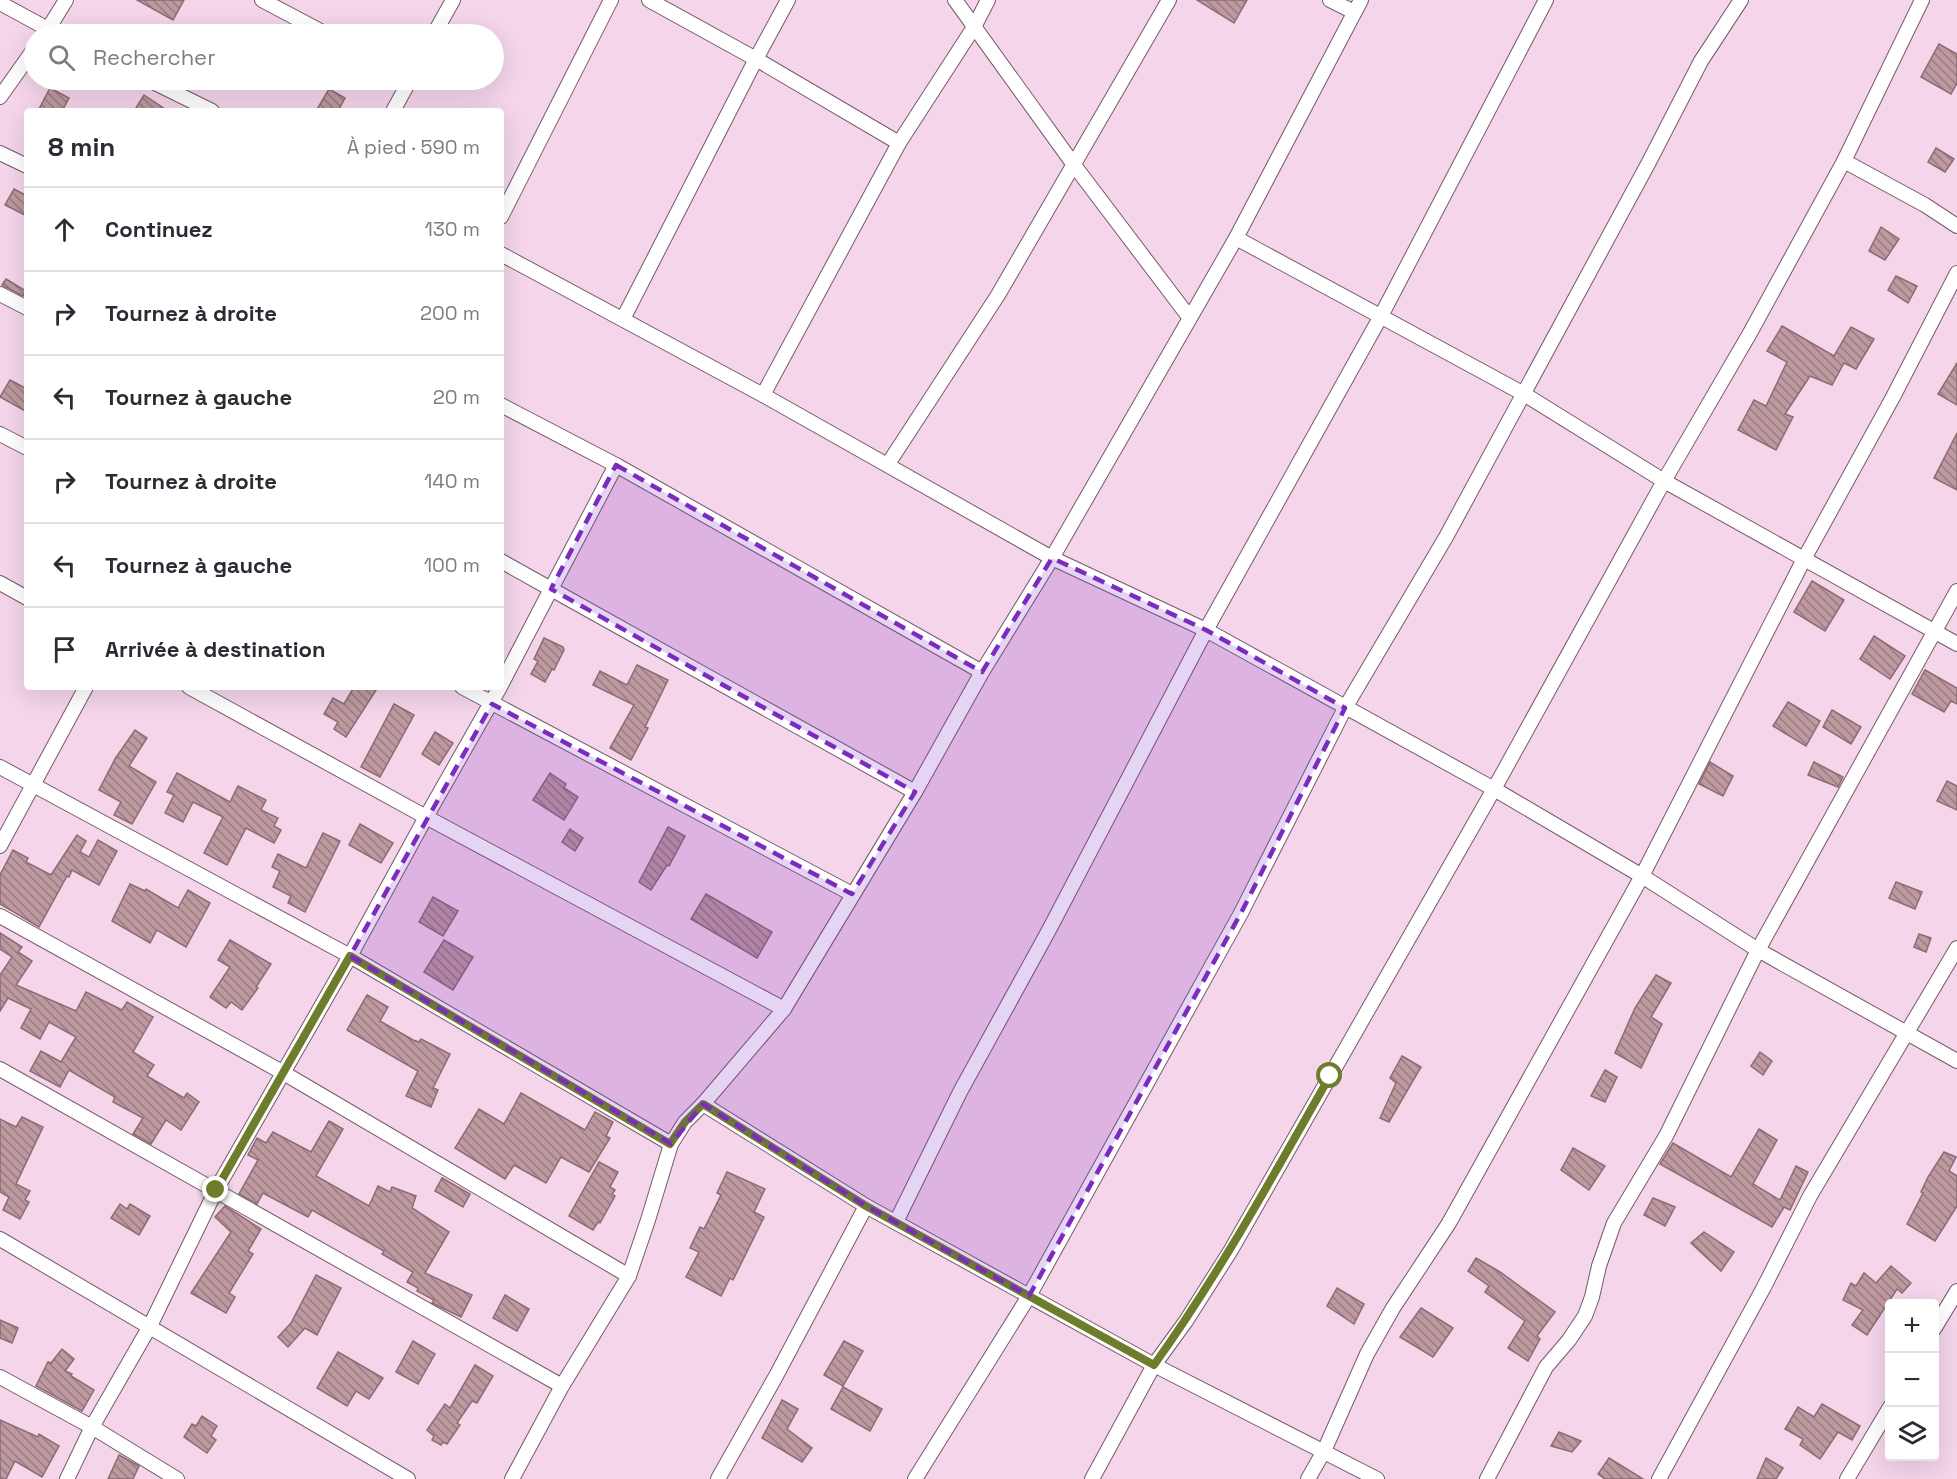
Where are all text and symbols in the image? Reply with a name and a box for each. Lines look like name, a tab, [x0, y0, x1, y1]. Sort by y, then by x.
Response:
search box	[24, 24, 504, 90]
icon: search	[45, 41, 78, 74]
text: Rechercher	[93, 43, 215, 71]
text: 8 min	[48, 130, 115, 164]
text: À pied · 590 m	[347, 134, 480, 160]
icon: ahead	[48, 213, 81, 246]
text: Continuez	[105, 215, 213, 243]
text: 130 m	[424, 216, 480, 242]
icon: right	[48, 297, 81, 330]
text: Tournez à droite	[105, 299, 277, 327]
text: 200 m	[420, 300, 480, 326]
icon: left	[48, 381, 81, 414]
text: Tournez à gauche	[105, 383, 292, 411]
text: 20 m	[433, 384, 480, 410]
icon: right	[48, 465, 81, 498]
text: Tournez à droite	[105, 467, 277, 495]
text: 140 m	[424, 468, 480, 494]
icon: left	[48, 549, 81, 582]
text: Tournez à gauche	[105, 551, 292, 579]
text: 100 m	[424, 552, 480, 578]
icon: arrive	[48, 633, 81, 666]
text: Arrivée à destination	[105, 635, 326, 663]
route start	[1316, 1062, 1342, 1088]
route end	[202, 1176, 228, 1202]
map controls	[1885, 1299, 1939, 1461]
button: +	[1885, 1299, 1939, 1353]
button: −	[1885, 1353, 1939, 1407]
button: layers	[1885, 1407, 1939, 1461]

